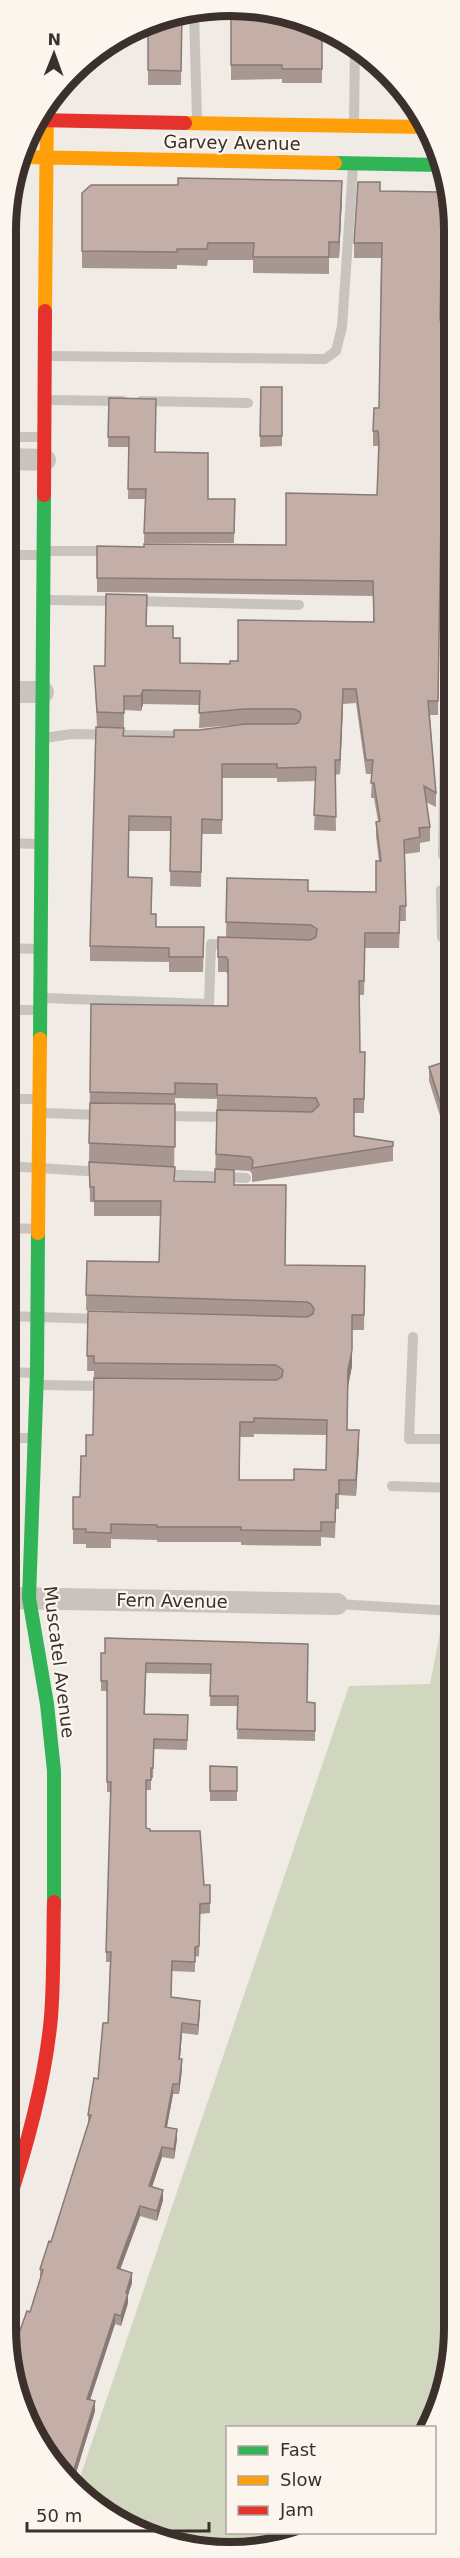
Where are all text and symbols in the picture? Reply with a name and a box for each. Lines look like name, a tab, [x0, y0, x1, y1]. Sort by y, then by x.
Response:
north arrow	[24, 24, 84, 84]
text: N	[47, 30, 61, 49]
street label: Garvey Avenue	[163, 131, 301, 154]
street label: Muscatel Avenue	[40, 1585, 79, 1739]
street label: Fern Avenue	[116, 1589, 228, 1612]
legend	[226, 2426, 436, 2534]
text: Fast	[280, 2439, 316, 2460]
text: Slow	[280, 2469, 322, 2490]
scale bar	[27, 2495, 208, 2533]
text: Jam	[279, 2499, 314, 2520]
text: 50 m	[36, 2505, 82, 2526]

